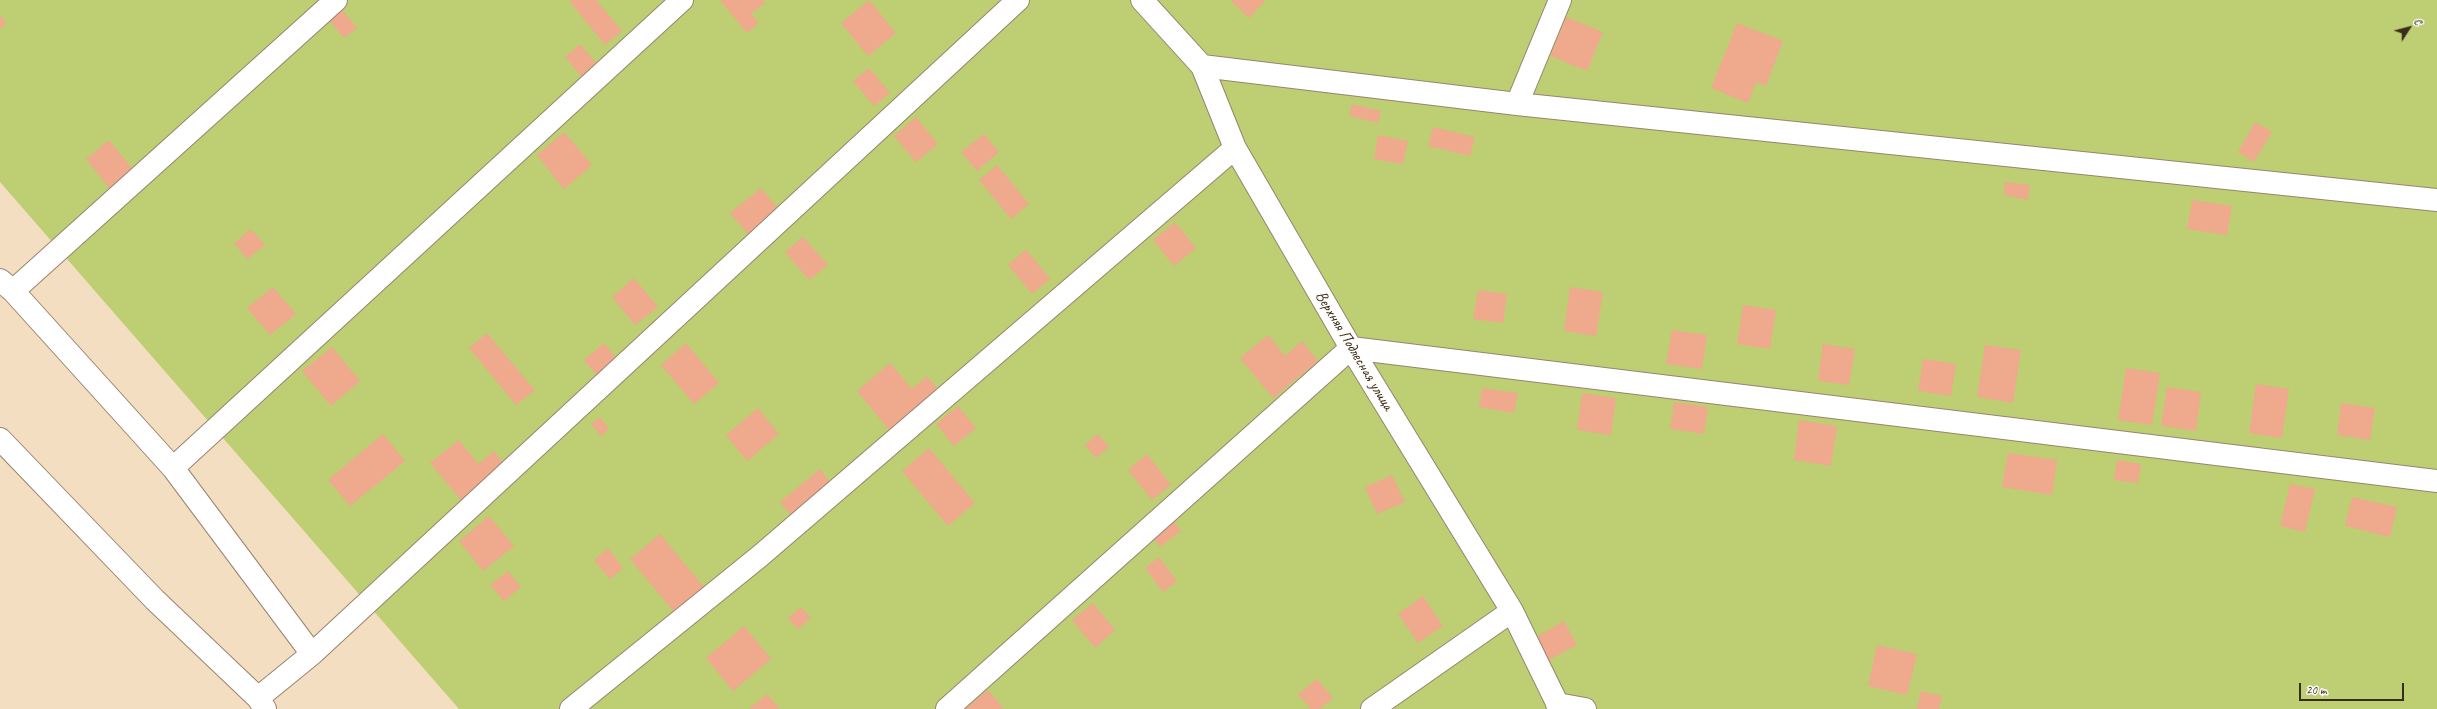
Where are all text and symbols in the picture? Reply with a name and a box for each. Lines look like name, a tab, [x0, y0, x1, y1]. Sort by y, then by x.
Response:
north arrow	[2389, 8, 2429, 48]
text: С	[2411, 15, 2426, 27]
street label: Верхняя Подлесная улица	[1311, 288, 1397, 414]
scale bar	[2301, 675, 2406, 701]
text: 20 m	[2306, 682, 2326, 698]

